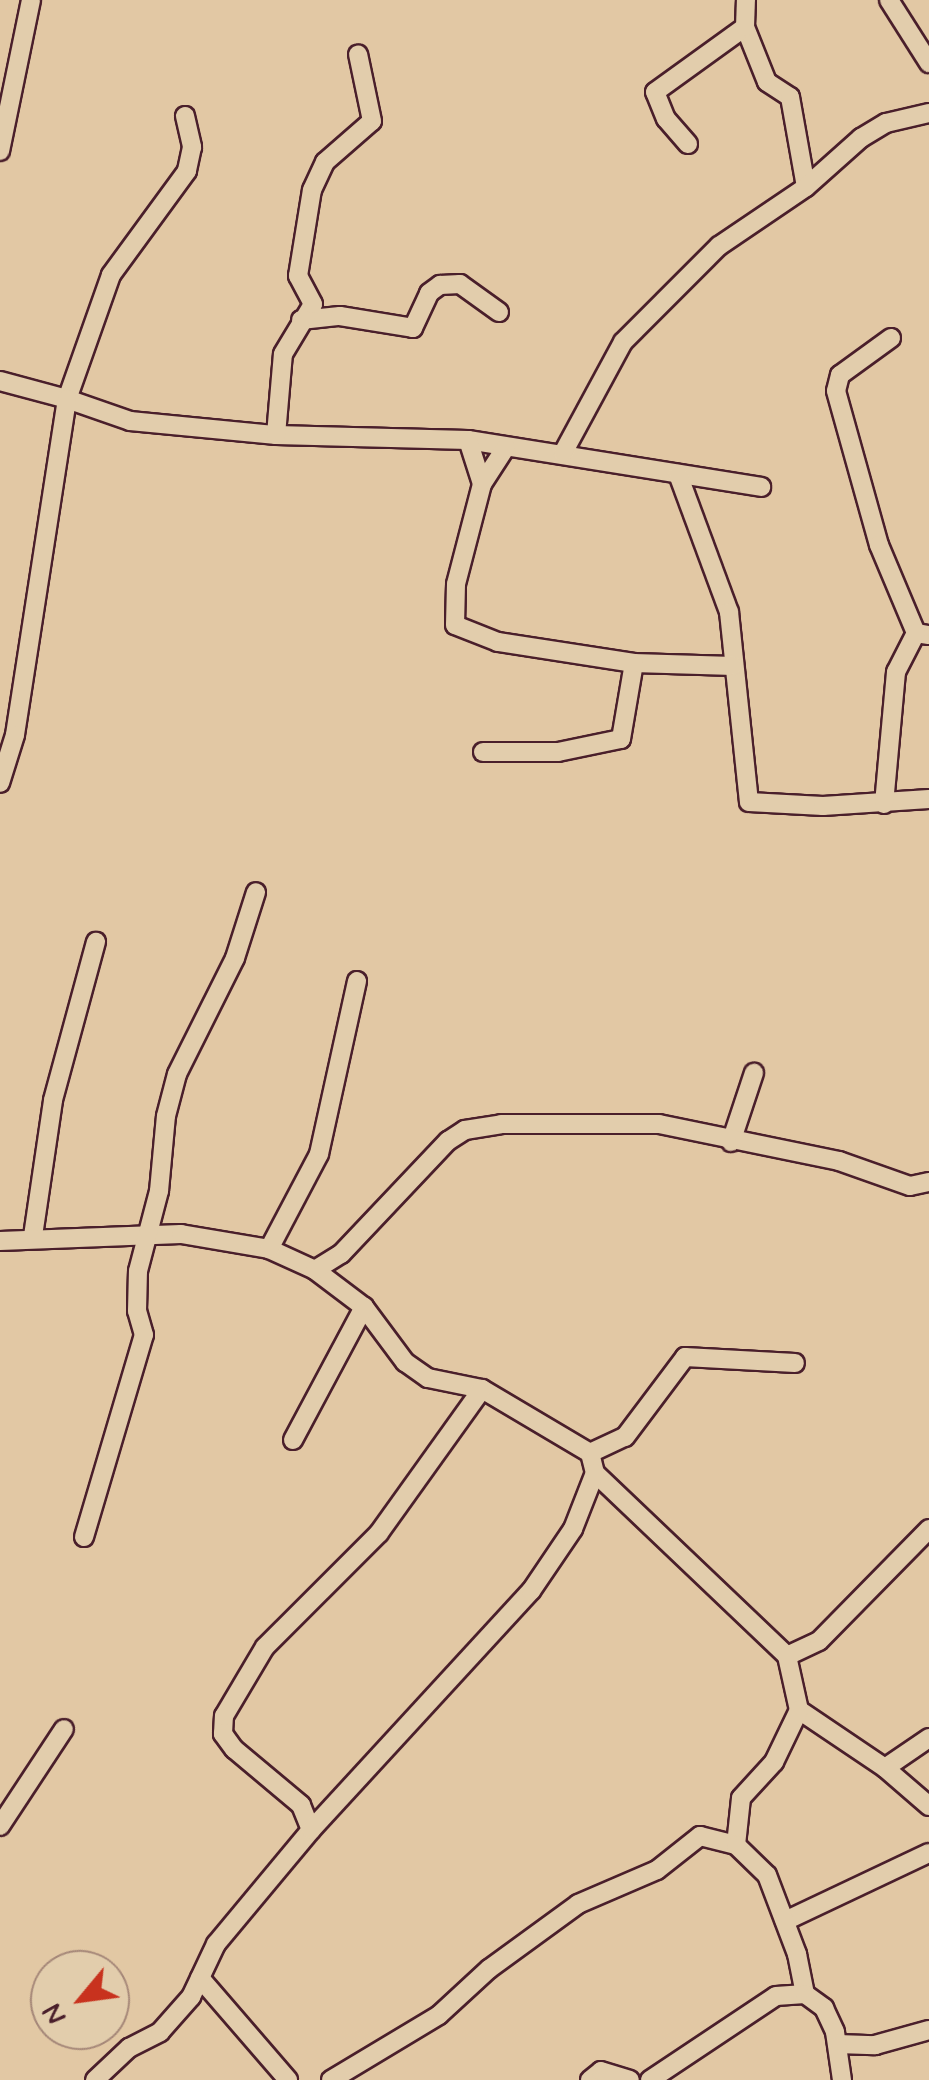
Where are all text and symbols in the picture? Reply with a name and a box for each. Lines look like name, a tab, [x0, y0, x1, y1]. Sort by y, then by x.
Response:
north arrow	[30, 1950, 130, 2050]
text: N	[34, 1997, 76, 2031]

